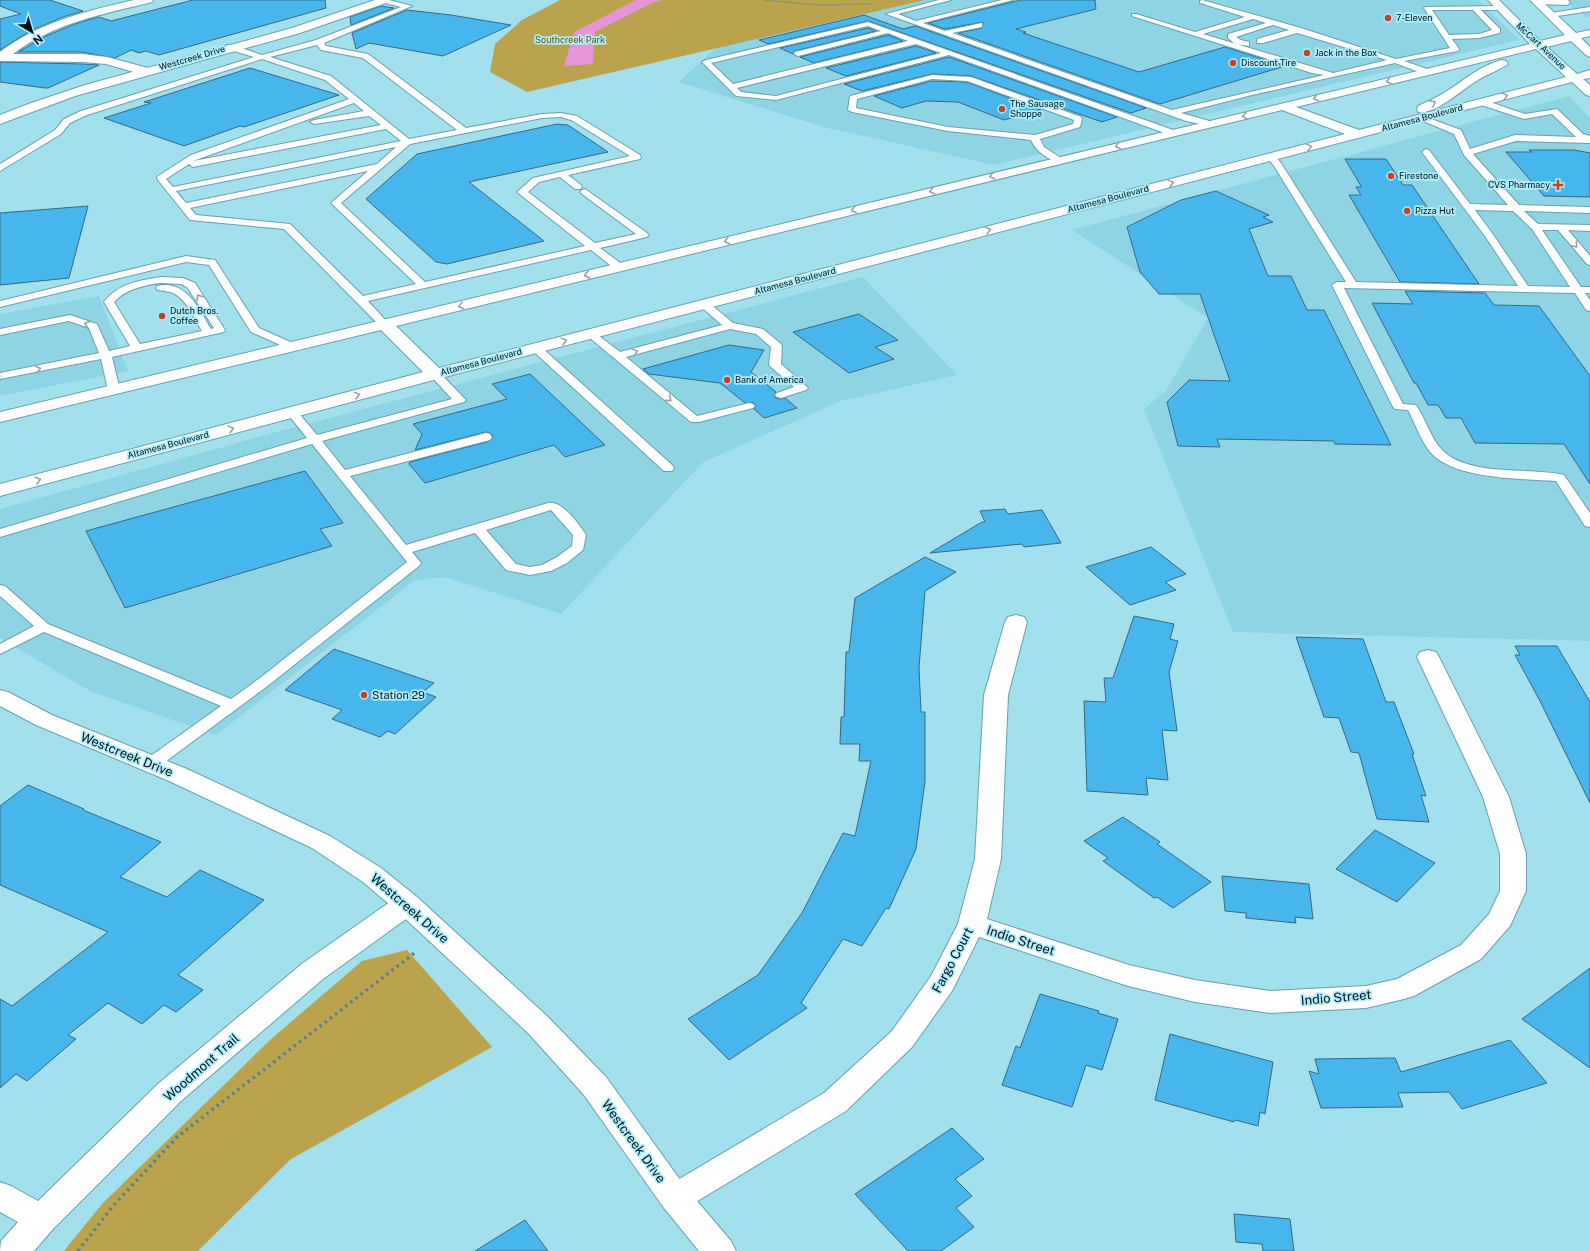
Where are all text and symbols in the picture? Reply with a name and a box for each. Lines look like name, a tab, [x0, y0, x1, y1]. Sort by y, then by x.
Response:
north arrow	[12, 12, 52, 52]
place label: 7-Eleven	[1396, 12, 1433, 23]
marker: 7-Eleven	[1383, 13, 1393, 23]
street label: McCart Avenue	[1514, 20, 1568, 71]
text: N	[31, 33, 45, 47]
park label: Southcreek Park	[535, 34, 605, 45]
street label: Westcreek Drive	[158, 43, 226, 72]
place label: Jack in the Box	[1315, 47, 1377, 58]
marker: Jack in the Box	[1302, 48, 1312, 58]
place label: Discount Tire	[1241, 57, 1296, 68]
marker: Discount Tire	[1228, 58, 1238, 68]
one-way arrow	[1386, 76, 1393, 85]
one-way arrow	[1501, 92, 1508, 101]
one-way arrow	[1313, 94, 1319, 102]
place label: The Sausage Shoppe	[1010, 98, 1064, 119]
one-way arrow	[1429, 100, 1436, 108]
street label: Altamesa Boulevard	[1380, 101, 1464, 134]
marker: The Sausage Shoppe	[997, 104, 1007, 114]
one-way arrow	[1241, 111, 1248, 119]
one-way arrow	[1115, 141, 1121, 149]
one-way arrow	[1305, 143, 1312, 152]
place label: Firestone	[1399, 170, 1438, 181]
one-way arrow	[989, 171, 996, 180]
marker: Firestone	[1386, 171, 1396, 181]
one-way arrow	[1168, 179, 1175, 188]
place label: CVS Pharmacy	[1488, 179, 1550, 190]
marker: CVS Pharmacy	[1553, 180, 1563, 190]
street label: Altamesa Boulevard	[1066, 182, 1150, 215]
one-way arrow	[928, 186, 935, 194]
one-way arrow	[850, 205, 857, 213]
place label: Pizza Hut	[1415, 205, 1455, 216]
marker: Pizza Hut	[1402, 206, 1412, 216]
one-way arrow	[985, 227, 992, 235]
one-way arrow	[724, 236, 731, 244]
one-way arrow	[1570, 240, 1577, 247]
street label: Altamesa Boulevard	[753, 264, 837, 297]
one-way arrow	[584, 270, 591, 279]
one-way arrow	[196, 294, 204, 301]
one-way arrow	[458, 301, 465, 310]
place label: Dutch Bros. Coffee	[170, 305, 218, 326]
marker: Dutch Bros. Coffee	[157, 311, 167, 321]
one-way arrow	[83, 320, 90, 329]
one-way arrow	[560, 337, 567, 346]
street label: Altamesa Boulevard	[439, 345, 523, 378]
one-way arrow	[631, 348, 638, 356]
one-way arrow	[35, 365, 41, 374]
place label: Bank of America	[735, 374, 804, 385]
marker: Bank of America	[722, 375, 732, 385]
one-way arrow	[353, 391, 360, 400]
one-way arrow	[665, 394, 672, 401]
one-way arrow	[228, 425, 234, 433]
street label: Altamesa Boulevard	[126, 428, 210, 461]
one-way arrow	[34, 476, 41, 485]
place label: Station 29	[372, 689, 425, 701]
marker: Station 29	[359, 690, 369, 700]
street label: Westcreek Drive	[78, 729, 175, 780]
street label: Westcreek Drive	[368, 870, 452, 946]
street label: Indio Street	[985, 922, 1057, 959]
street label: Fargo Court	[929, 925, 976, 995]
street label: Indio Street	[1300, 987, 1372, 1008]
street label: Woodmont Trail	[161, 1031, 242, 1104]
street label: Westcreek Drive	[599, 1097, 669, 1186]

